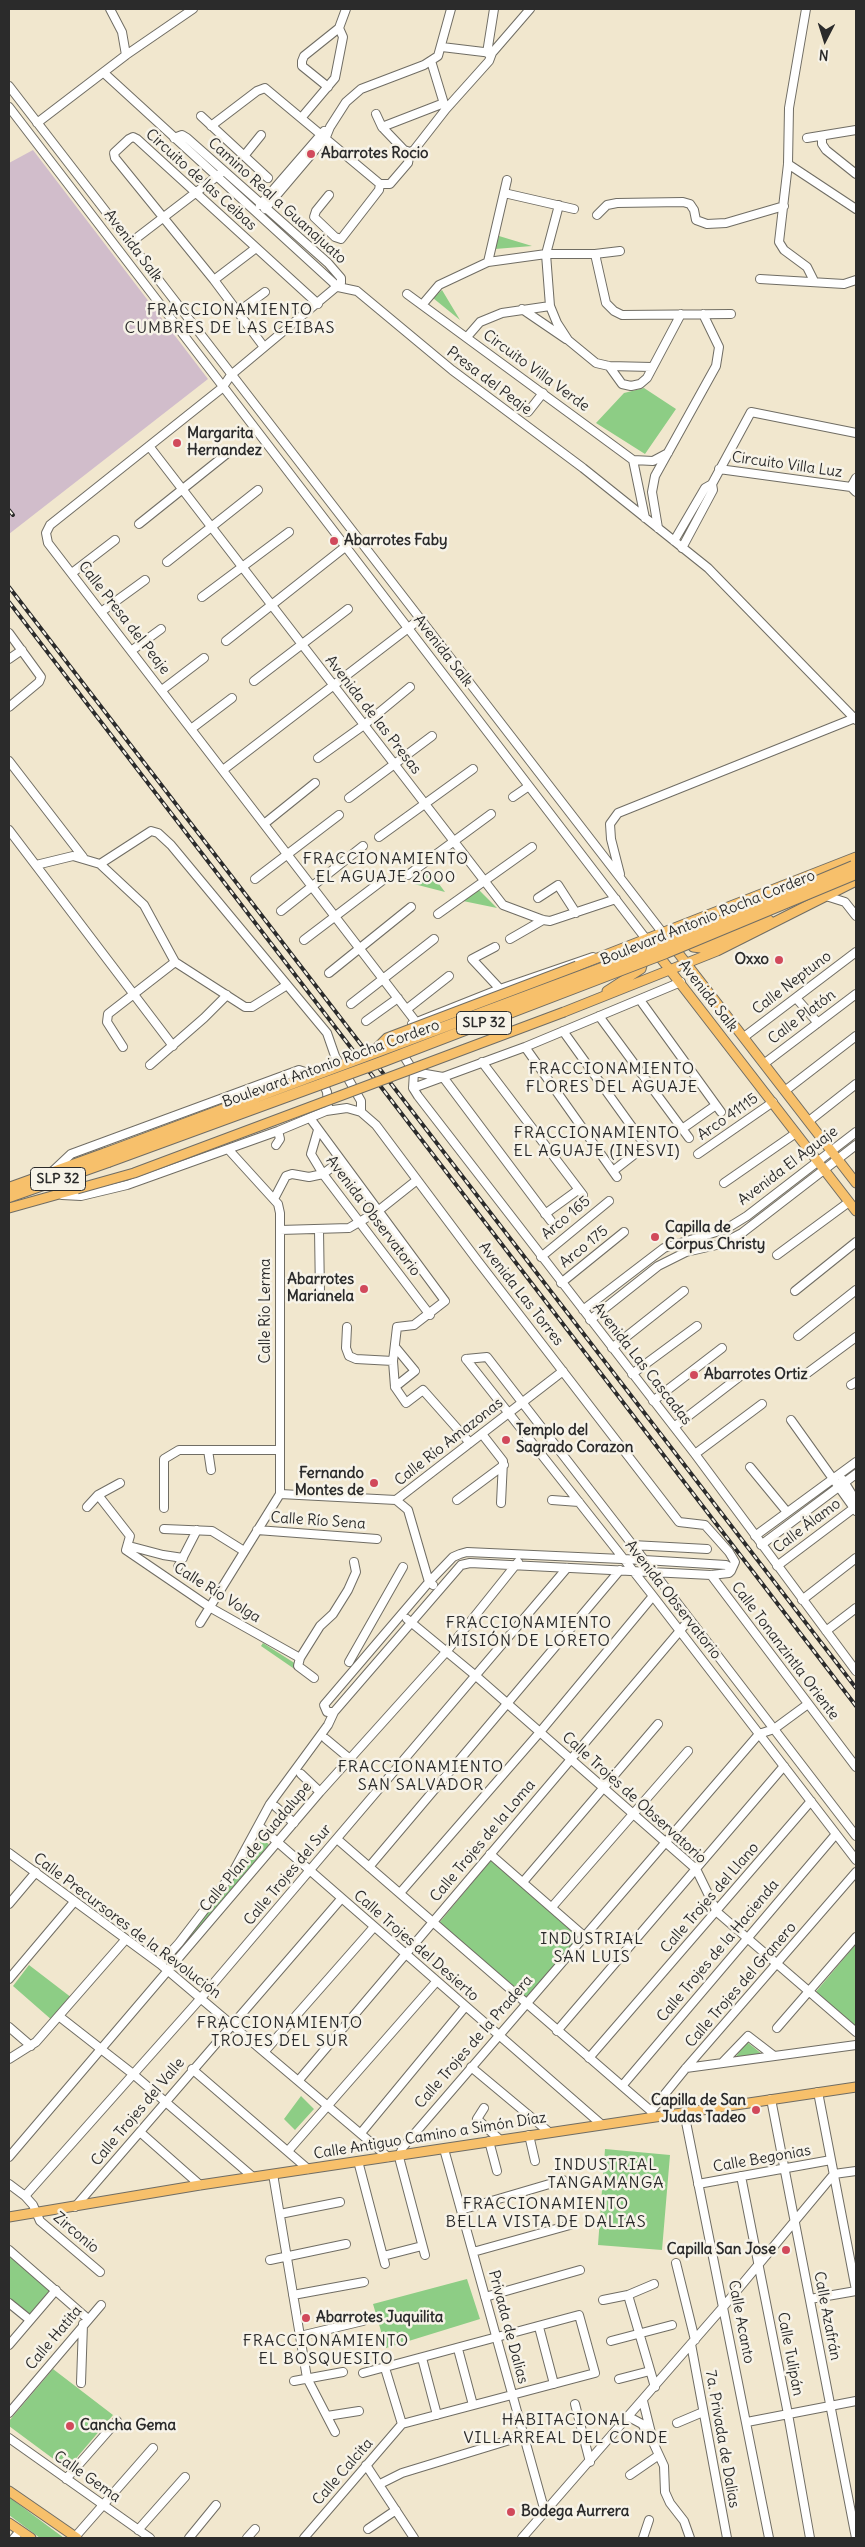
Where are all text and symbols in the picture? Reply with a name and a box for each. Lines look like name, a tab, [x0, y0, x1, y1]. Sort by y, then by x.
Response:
north arrow	[800, 15, 850, 65]
text: N	[818, 46, 829, 64]
street label: Circuito de las Ceibas	[142, 125, 260, 235]
street label: Camino Real a Guanajuato	[204, 134, 350, 268]
place label: Abarrotes Rocio	[321, 145, 429, 163]
marker: Abarrotes Rocio	[305, 148, 317, 160]
street label: Avenida Salk	[100, 206, 166, 286]
district label: FRACCIONAMIENTO CUMBRES DE LAS CEIBAS	[122, 300, 338, 338]
street label: Circuito Villa Verde	[479, 326, 593, 416]
street label: Presa del Peaje	[443, 343, 535, 419]
place label: Margarita Hernandez	[187, 425, 262, 460]
marker: Margarita Hernandez	[171, 437, 183, 449]
street label: Circuito Villa Luz	[731, 448, 843, 482]
place label: Abarrotes Faby	[344, 532, 447, 550]
marker: Abarrotes Faby	[328, 535, 340, 547]
street label: Calle Presa del Peaje	[74, 558, 174, 678]
street label: Avenida Salk	[409, 612, 477, 690]
street label: Avenida de las Presas	[321, 652, 425, 778]
district label: FRACCIONAMIENTO EL AGUAJE 2000	[301, 849, 471, 887]
street label: Boulevard Antonio Rocha Cordero	[598, 867, 818, 969]
street label: Calle Neptuno	[749, 947, 835, 1019]
place label: Oxxo	[734, 951, 769, 969]
marker: Oxxo	[773, 954, 785, 966]
street label: Avenida Salk	[674, 957, 742, 1035]
street label: Calle Platón	[765, 986, 839, 1048]
road number: SLP 32	[456, 1011, 512, 1034]
street label: Boulevard Antonio Rocha Cordero	[220, 1016, 442, 1112]
district label: FRACCIONAMIENTO FLORES DEL AGUAJE	[524, 1059, 700, 1097]
street label: Arco 41115	[694, 1090, 762, 1144]
district label: FRACCIONAMIENTO EL AGUAJE (INESVI)	[511, 1123, 683, 1161]
street label: Avenida El Aguaje	[735, 1123, 841, 1209]
street label: Avenida Observatorio	[322, 1152, 424, 1280]
road number: SLP 32	[30, 1168, 86, 1190]
street label: Arco 165	[538, 1192, 594, 1244]
place label: Capilla de Corpus Christy	[665, 1219, 765, 1254]
street label: Arco 175	[556, 1222, 612, 1272]
marker: Capilla de Corpus Christy	[649, 1231, 661, 1243]
street label: Avenida Las Torres	[475, 1238, 567, 1350]
street label: Calle Río Lerma	[257, 1258, 275, 1364]
place label: Abarrotes Marianela	[287, 1271, 354, 1306]
marker: Abarrotes Marianela	[358, 1283, 370, 1295]
street label: Avenida Las Cascadas	[589, 1299, 695, 1429]
place label: Abarrotes Ortiz	[704, 1366, 808, 1384]
marker: Abarrotes Ortiz	[688, 1369, 700, 1381]
street label: Calle Río Amazonas	[391, 1394, 507, 1490]
place label: Templo del Sagrado Corazon	[516, 1422, 633, 1457]
marker: Templo del Sagrado Corazon	[500, 1434, 512, 1446]
place label: Fernando Montes de	[295, 1465, 364, 1500]
marker: Fernando Montes de	[368, 1477, 380, 1489]
street label: Calle Álamo	[770, 1495, 844, 1557]
street label: Calle Río Sena	[270, 1509, 366, 1533]
street label: Avenida Observatorio	[621, 1537, 725, 1663]
street label: Calle Río Volga	[170, 1559, 264, 1627]
street label: Calle Tonanzintla Oriente	[727, 1578, 843, 1724]
district label: FRACCIONAMIENTO MISIÓN DE LORETO	[444, 1613, 614, 1651]
street label: Calle Trojes de Observatorio	[558, 1728, 710, 1868]
district label: FRACCIONAMIENTO SAN SALVADOR	[336, 1757, 506, 1795]
street label: Calle Trojes de la Loma	[427, 1776, 539, 1906]
street label: Calle Plan de Guadalupe	[196, 1778, 316, 1916]
street label: Calle Trojes del Sur	[240, 1821, 336, 1929]
street label: Calle Trojes del Llano	[657, 1839, 763, 1957]
street label: Calle Precursores de la Revolución	[30, 1849, 224, 2003]
street label: Calle Trojes de la Hacienda	[653, 1876, 783, 2026]
street label: Calle Trojes del Desierto	[350, 1887, 482, 2005]
street label: Calle Trojes del Granero	[682, 1919, 800, 2051]
district label: INDUSTRIAL SAN LUIS	[539, 1929, 645, 1967]
street label: Calle Trojes de la Pradera	[411, 1972, 537, 2112]
district label: FRACCIONAMIENTO TROJES DEL SUR	[195, 2013, 365, 2051]
street label: Calle Trojes del Valle	[88, 2054, 188, 2170]
place label: Capilla de San Judas Tadeo	[651, 2092, 746, 2127]
marker: Capilla de San Judas Tadeo	[750, 2104, 762, 2116]
street label: Calle Antiguo Camino a Simón Díaz	[312, 2109, 548, 2163]
street label: Calle Begonias	[712, 2142, 812, 2176]
district label: INDUSTRIAL TANGAMANGA	[546, 2155, 666, 2193]
district label: FRACCIONAMIENTO BELLA VISTA DE DALIAS	[443, 2194, 649, 2232]
street label: Zirconio	[49, 2209, 103, 2257]
place label: Capilla San Jose	[667, 2241, 776, 2259]
marker: Capilla San Jose	[780, 2244, 792, 2256]
street label: Privada de Dalias	[484, 2268, 532, 2386]
street label: Calle Azafrán	[810, 2270, 844, 2362]
street label: Calle Acanto	[724, 2279, 758, 2365]
street label: Calle Hatita	[22, 2302, 86, 2374]
place label: Abarrotes Juquilita	[316, 2309, 443, 2327]
street label: Calle Tulipán	[773, 2311, 807, 2397]
marker: Abarrotes Juquilita	[300, 2312, 312, 2324]
district label: FRACCIONAMIENTO EL BOSQUESITO	[241, 2331, 411, 2369]
street label: 7a. Privada de Dalias	[701, 2369, 743, 2509]
district label: HABITACIONAL VILLARREAL DEL CONDE	[461, 2410, 671, 2448]
place label: Cancha Gema	[80, 2417, 176, 2435]
marker: Cancha Gema	[64, 2420, 76, 2432]
street label: Calle Calcita	[309, 2435, 377, 2509]
street label: Calle Gema	[50, 2447, 124, 2507]
place label: Bodega Aurrera	[521, 2503, 629, 2521]
marker: Bodega Aurrera	[505, 2506, 517, 2518]

